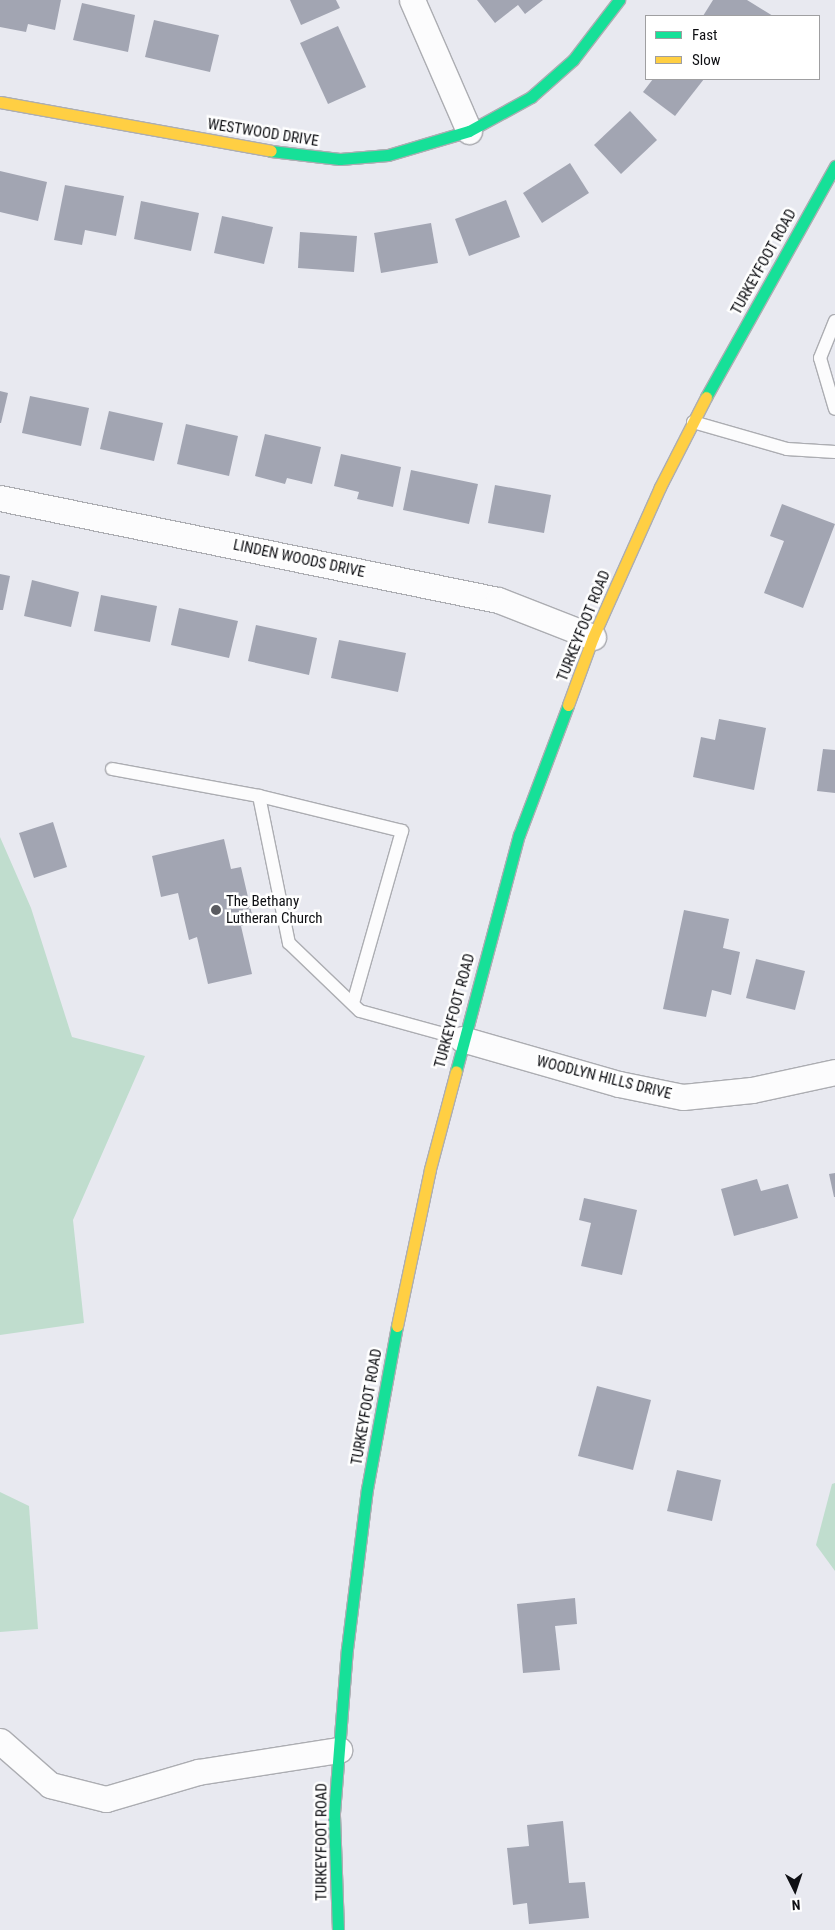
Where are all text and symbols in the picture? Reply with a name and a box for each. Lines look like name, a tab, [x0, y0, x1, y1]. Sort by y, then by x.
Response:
legend	[645, 15, 820, 80]
text: Fast	[692, 26, 717, 44]
text: Slow	[692, 51, 721, 69]
street label: WESTWOOD DRIVE	[206, 115, 320, 151]
street label: TURKEYFOOT ROAD	[728, 206, 800, 318]
street label: LINDEN WOODS DRIVE	[231, 536, 367, 582]
street label: TURKEYFOOT ROAD	[554, 568, 614, 684]
place label: The Bethany Lutheran Church	[226, 892, 323, 927]
marker: The Bethany Lutheran Church	[210, 904, 222, 916]
street label: TURKEYFOOT ROAD	[431, 952, 479, 1070]
street label: WOODLYN HILLS DRIVE	[535, 1052, 673, 1104]
street label: TURKEYFOOT ROAD	[348, 1347, 386, 1467]
street label: TURKEYFOOT ROAD	[313, 1783, 331, 1901]
north arrow	[770, 1865, 820, 1915]
text: N	[791, 1897, 801, 1913]

